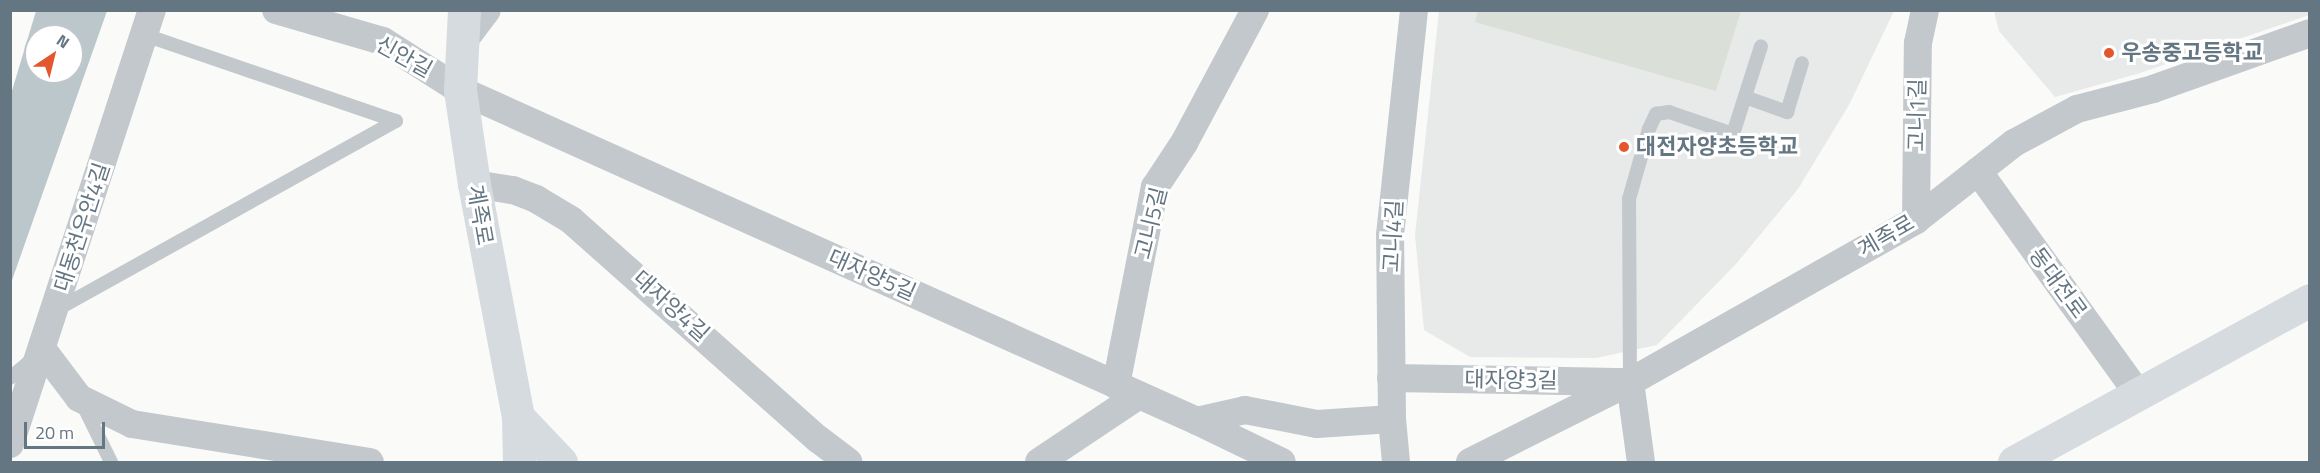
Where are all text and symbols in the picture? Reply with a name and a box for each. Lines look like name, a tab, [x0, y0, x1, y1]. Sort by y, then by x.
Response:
north arrow	[24, 24, 84, 84]
text: N	[52, 28, 75, 54]
street label: 신안길	[371, 31, 437, 83]
place label: 우송중고등학교	[2121, 40, 2263, 66]
marker: 우송중고등학교	[2102, 46, 2116, 60]
street label: 고니1길	[1903, 78, 1931, 152]
place label: 대전자양초등학교	[1636, 134, 1798, 160]
marker: 대전자양초등학교	[1617, 140, 1631, 154]
street label: 대동천우안4길	[49, 159, 115, 295]
street label: 계족로	[462, 183, 498, 247]
street label: 고니5길	[1129, 184, 1173, 262]
street label: 고니4길	[1378, 199, 1408, 273]
street label: 계족로	[1853, 209, 1919, 263]
street label: 동대전로	[2024, 242, 2092, 324]
street label: 대자양5길	[824, 244, 920, 306]
street label: 대자양4길	[628, 265, 714, 347]
street label: 대자양3길	[1464, 366, 1558, 394]
scale bar	[27, 410, 108, 448]
text: 20 m	[35, 419, 74, 446]

